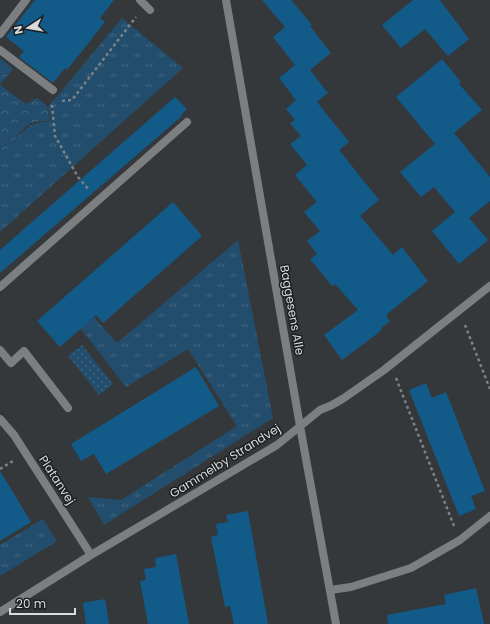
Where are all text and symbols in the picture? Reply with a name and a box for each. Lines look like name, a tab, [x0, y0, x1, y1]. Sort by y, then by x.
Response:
north arrow	[8, 8, 48, 48]
text: N	[10, 24, 27, 36]
street label: Baggesens Alle	[276, 263, 309, 356]
street label: Gammelby Strandvej	[166, 420, 283, 502]
street label: Platanvej	[35, 452, 80, 508]
scale bar	[10, 590, 75, 616]
text: 20 m	[16, 595, 46, 612]

